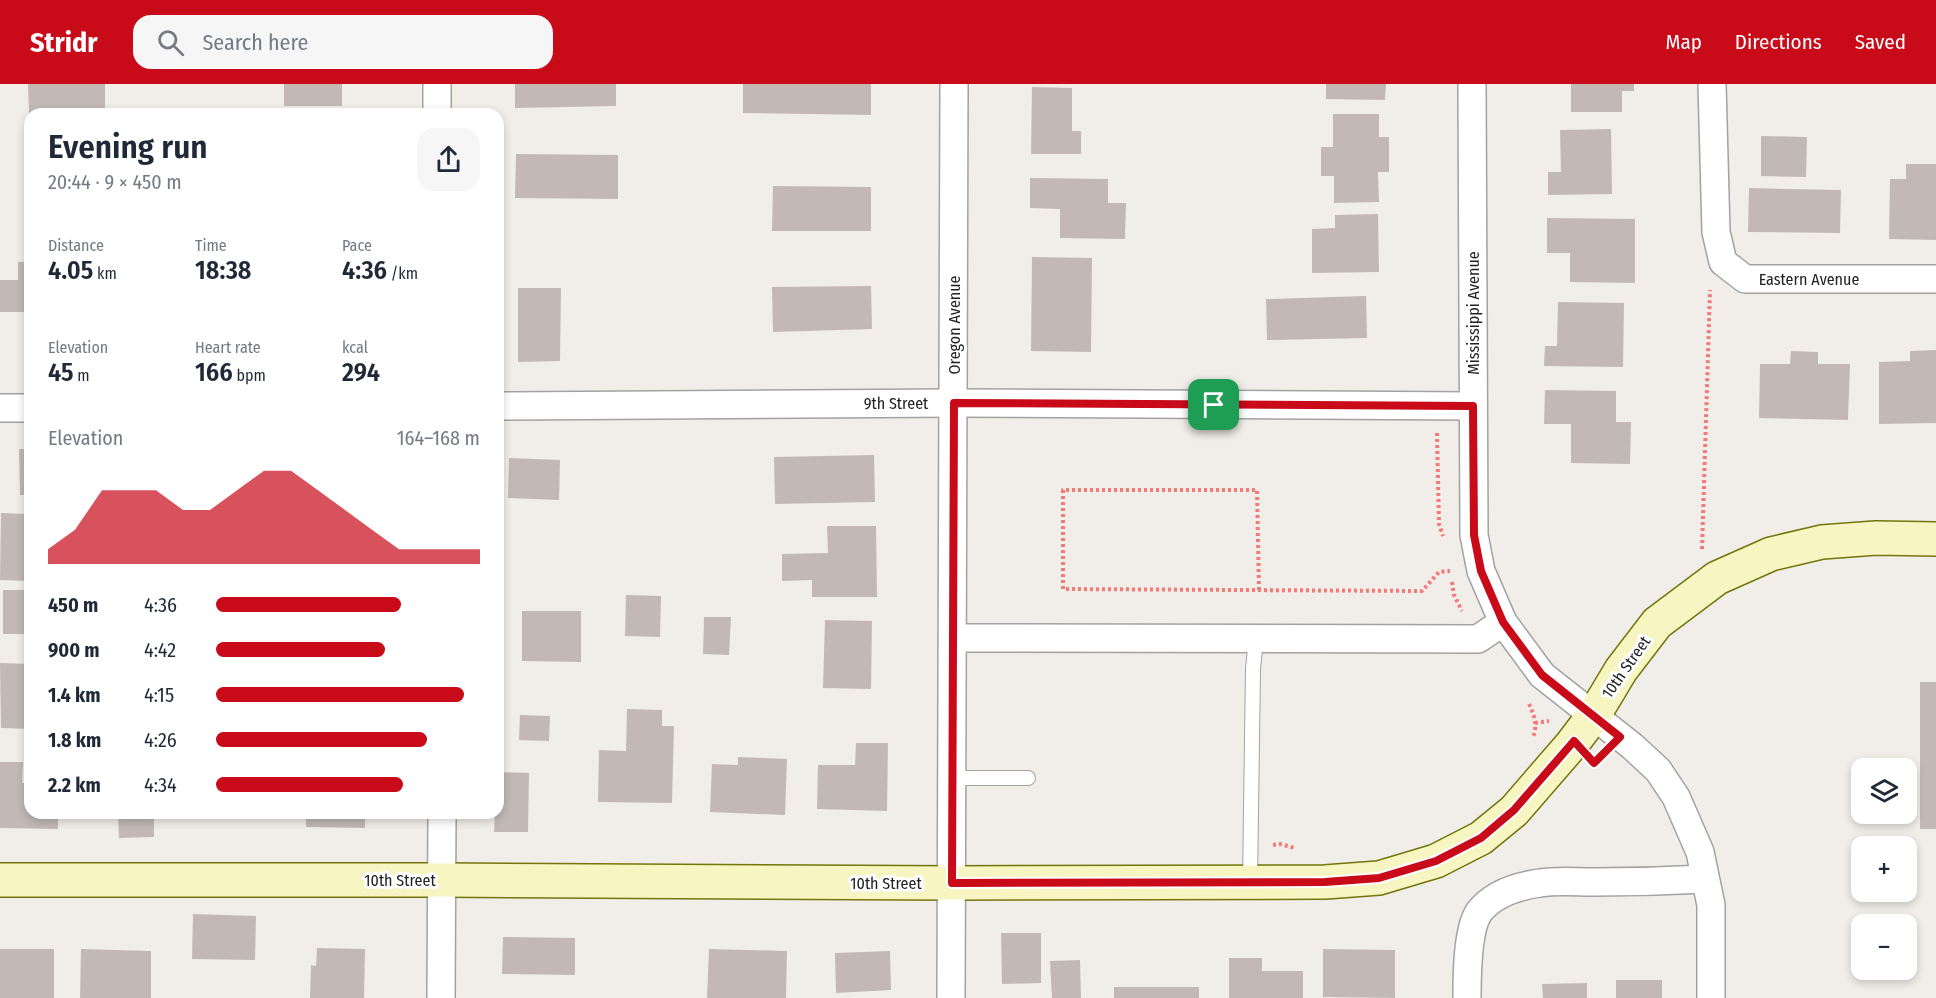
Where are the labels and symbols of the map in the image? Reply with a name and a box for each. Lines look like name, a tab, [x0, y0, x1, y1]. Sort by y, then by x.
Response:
street label: Mississippi Avenue	[1464, 251, 1483, 375]
street label: Eastern Avenue	[1759, 270, 1859, 289]
street label: Oregon Avenue	[945, 275, 964, 375]
pin	[1188, 379, 1239, 430]
street label: 9th Street	[864, 394, 929, 413]
street label: 10th Street	[1598, 632, 1655, 702]
street label: 10th Street	[364, 871, 436, 890]
street label: 10th Street	[850, 874, 922, 893]

